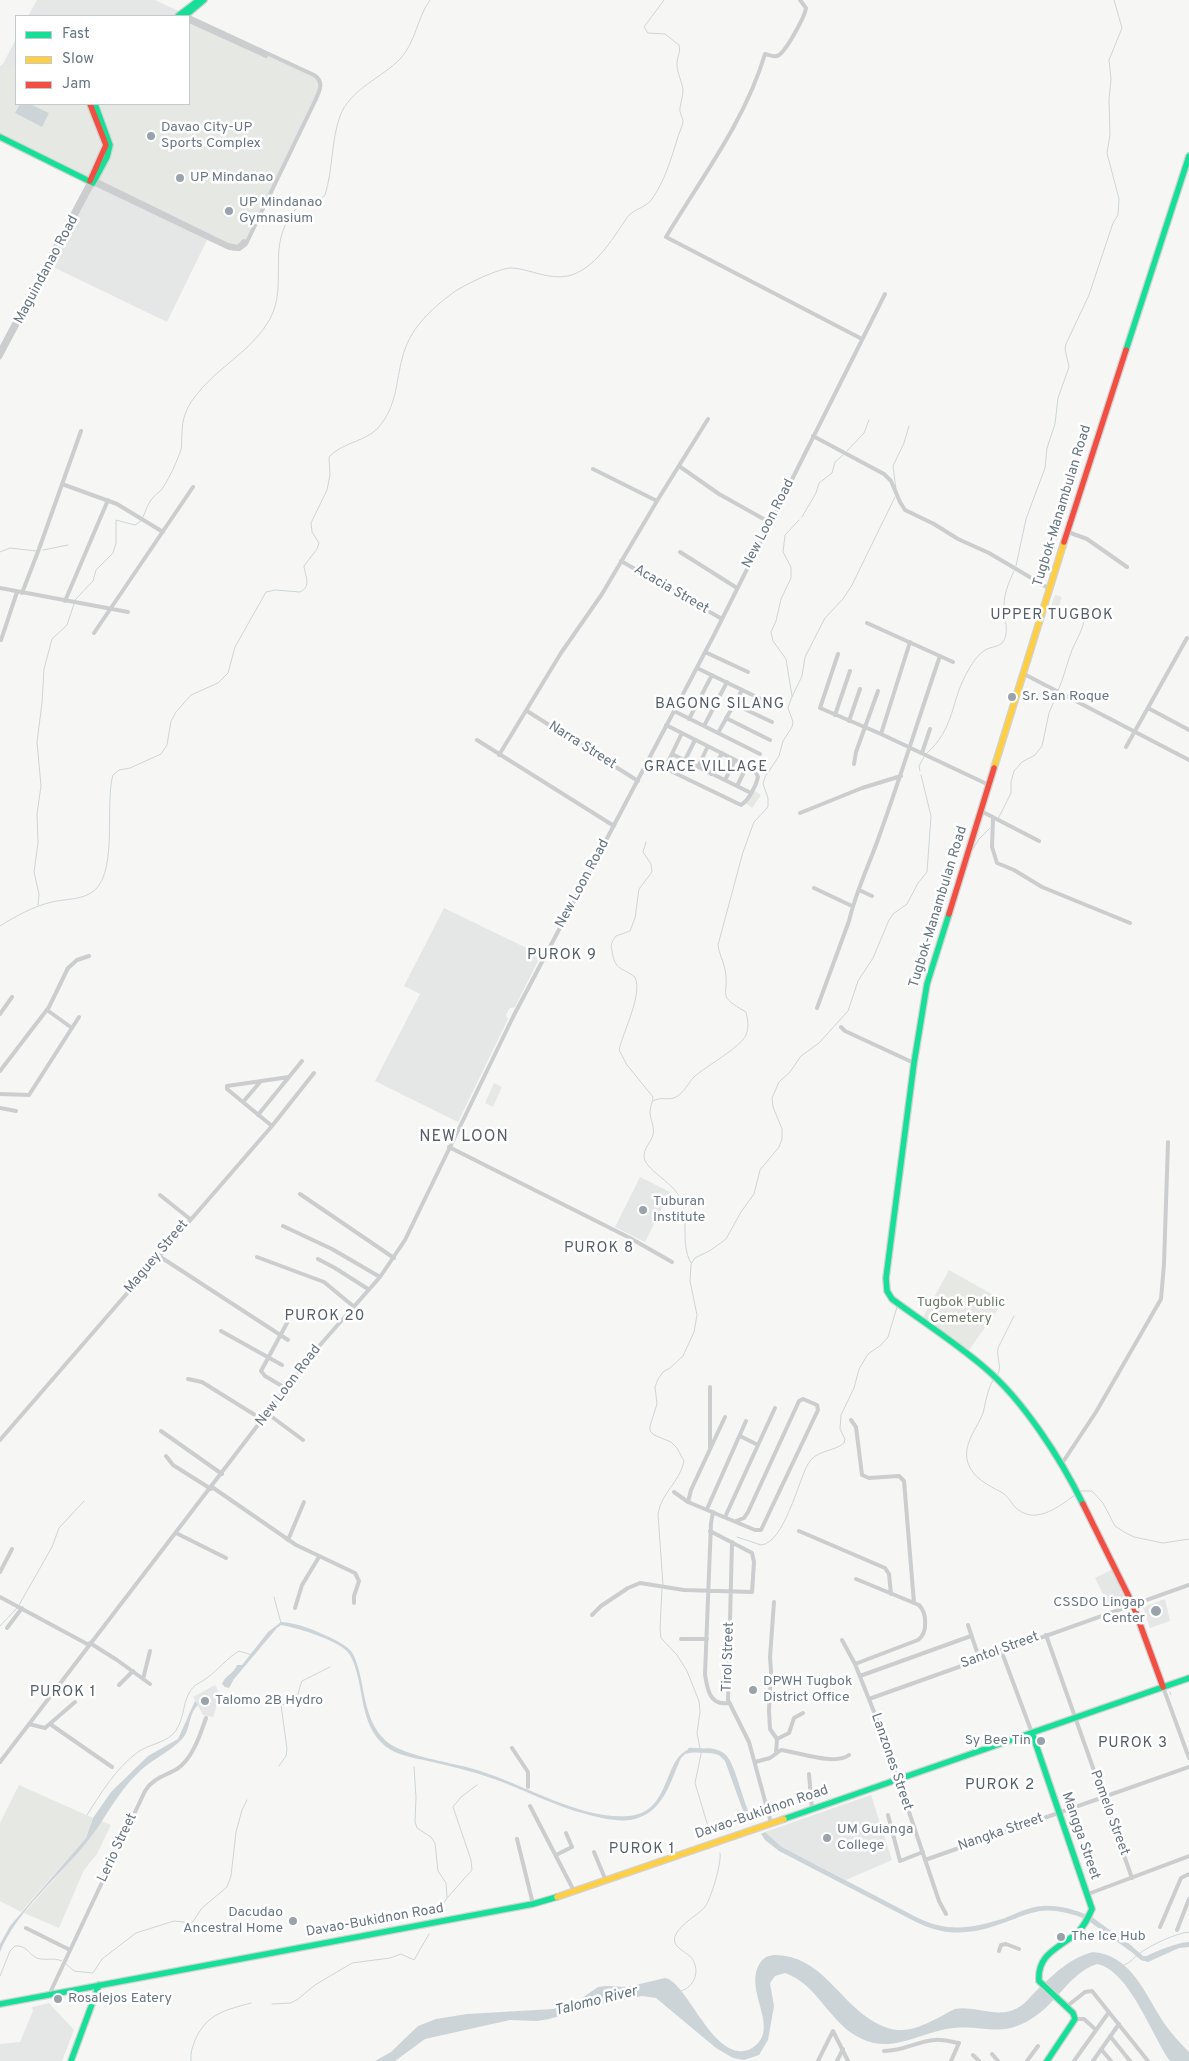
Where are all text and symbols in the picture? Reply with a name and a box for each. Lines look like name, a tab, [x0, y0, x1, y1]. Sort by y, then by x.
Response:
legend	[15, 15, 190, 105]
text: Fast	[62, 25, 90, 44]
text: Slow	[62, 50, 94, 69]
text: Jam	[62, 75, 91, 94]
place label: Davao City-UP Sports Complex	[161, 120, 261, 152]
marker: Davao City-UP Sports Complex	[145, 130, 157, 142]
place label: UP Mindanao	[190, 170, 273, 186]
marker: UP Mindanao	[174, 172, 186, 184]
place label: UP Mindanao Gymnasium	[239, 195, 322, 228]
marker: UP Mindanao Gymnasium	[223, 205, 235, 217]
street label: Maguindanao Road	[11, 213, 83, 327]
street label: Tugbok-Manambulan Road	[1030, 423, 1096, 589]
street label: New Loon Road	[739, 477, 799, 571]
street label: Acacia Street	[631, 562, 711, 618]
district label: UPPER TUGBOK	[989, 607, 1115, 625]
place label: Sr. San Roque	[1022, 689, 1109, 705]
marker: Sr. San Roque	[1006, 691, 1018, 703]
district label: BAGONG SILANG	[653, 696, 787, 714]
street label: Narra Street	[545, 719, 619, 773]
district label: GRACE VILLAGE	[642, 759, 770, 777]
street label: Tugbok-Manambulan Road	[906, 824, 972, 990]
street label: New Loon Road	[553, 837, 613, 931]
district label: PUROK 9	[526, 947, 598, 965]
district label: NEW LOON	[418, 1128, 510, 1148]
place label: Tuburan Institute	[653, 1194, 705, 1226]
marker: Tuburan Institute	[637, 1204, 649, 1216]
street label: Maguey Street	[121, 1217, 193, 1297]
district label: PUROK 8	[563, 1240, 635, 1258]
park label: Tugbok Public Cemetery	[917, 1295, 1005, 1328]
district label: PUROK 20	[284, 1308, 366, 1326]
street label: New Loon Road	[253, 1342, 325, 1430]
place label: CSSDO Lingap Center	[1053, 1595, 1145, 1628]
marker: CSSDO Lingap Center	[1149, 1604, 1163, 1618]
street label: Tirol Street	[719, 1622, 739, 1692]
street label: Santol Street	[959, 1629, 1041, 1673]
place label: DPWH Tugbok District Office	[763, 1674, 852, 1706]
district label: PUROK 1	[29, 1684, 97, 1702]
marker: DPWH Tugbok District Office	[747, 1684, 759, 1696]
place label: Talomo 2B Hydro	[215, 1693, 323, 1709]
marker: Talomo 2B Hydro	[199, 1695, 211, 1707]
street label: Lanzones Street	[866, 1711, 916, 1813]
place label: Sy Bee Tin	[965, 1733, 1031, 1749]
marker: Sy Bee Tin	[1035, 1735, 1047, 1747]
district label: PUROK 3	[1097, 1735, 1169, 1753]
street label: Pomelo Street	[1086, 1768, 1132, 1858]
district label: PUROK 2	[964, 1777, 1036, 1795]
street label: Davao-Bukidnon Road	[693, 1782, 831, 1844]
street label: Mangga Street	[1057, 1790, 1103, 1882]
street label: Lerio Street	[95, 1811, 141, 1885]
street label: Nangka Street	[956, 1811, 1046, 1855]
place label: UM Guianga College	[837, 1822, 913, 1854]
marker: UM Guianga College	[821, 1832, 833, 1844]
district label: PUROK 1	[608, 1841, 676, 1859]
street label: Davao-Bukidnon Road	[305, 1901, 445, 1941]
place label: Dacudao Ancestral Home	[183, 1905, 283, 1938]
marker: Dacudao Ancestral Home	[287, 1915, 299, 1927]
place label: The Ice Hub	[1071, 1929, 1146, 1945]
marker: The Ice Hub	[1055, 1931, 1067, 1943]
water label: Talomo River	[553, 1983, 639, 2021]
place label: Rosalejos Eatery	[68, 1991, 172, 2007]
marker: Rosalejos Eatery	[52, 1993, 64, 2005]

